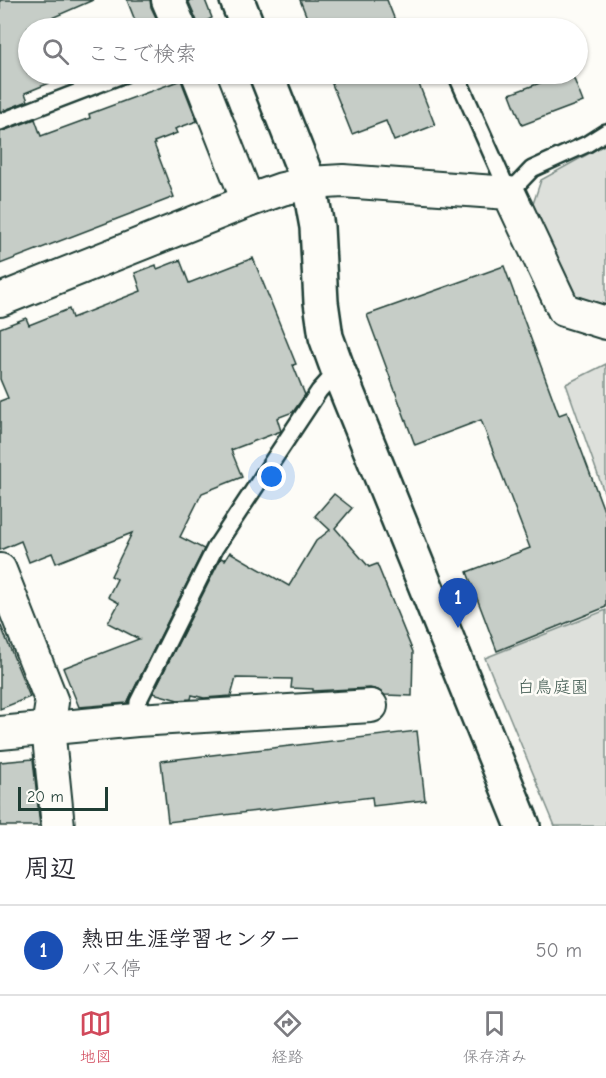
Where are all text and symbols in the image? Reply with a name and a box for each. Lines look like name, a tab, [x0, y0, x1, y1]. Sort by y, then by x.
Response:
search box	[18, 18, 588, 84]
icon: search	[39, 35, 72, 68]
text: ここで検索	[87, 41, 197, 67]
your location	[257, 462, 286, 491]
pin: 1	[438, 578, 478, 628]
park label: 白鳥庭園	[517, 677, 589, 698]
scale bar	[18, 784, 108, 812]
text: 20 m	[27, 788, 64, 806]
text: 周辺	[24, 854, 76, 884]
text: 熱田生涯学習センター	[81, 926, 301, 952]
text: 1	[40, 939, 47, 962]
text: 50 m	[536, 939, 582, 962]
text: バス停	[81, 957, 141, 980]
tab: 地図	[79, 1007, 112, 1067]
tab: 経路	[271, 1007, 304, 1067]
tab: 保存済み	[463, 1007, 527, 1067]

